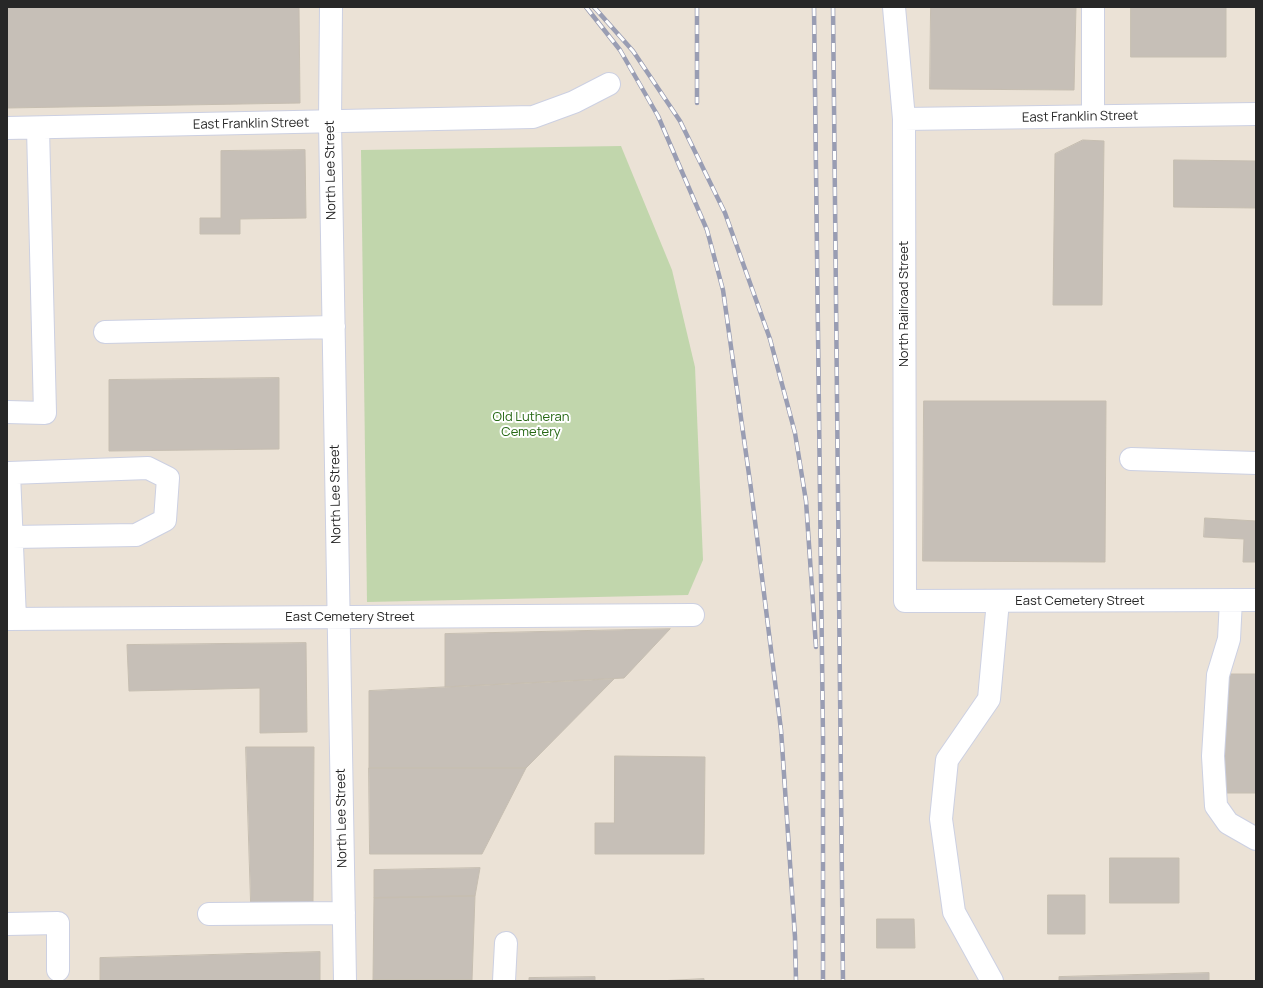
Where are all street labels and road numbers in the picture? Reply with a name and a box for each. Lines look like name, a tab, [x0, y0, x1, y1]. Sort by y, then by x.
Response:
street label: East Franklin Street	[1022, 108, 1138, 126]
street label: East Franklin Street	[193, 115, 309, 133]
street label: North Lee Street	[322, 120, 340, 220]
street label: North Railroad Street	[896, 241, 912, 367]
street label: North Lee Street	[327, 444, 345, 544]
street label: East Cemetery Street	[1015, 593, 1145, 609]
street label: East Cemetery Street	[285, 609, 415, 625]
street label: North Lee Street	[333, 768, 351, 868]

